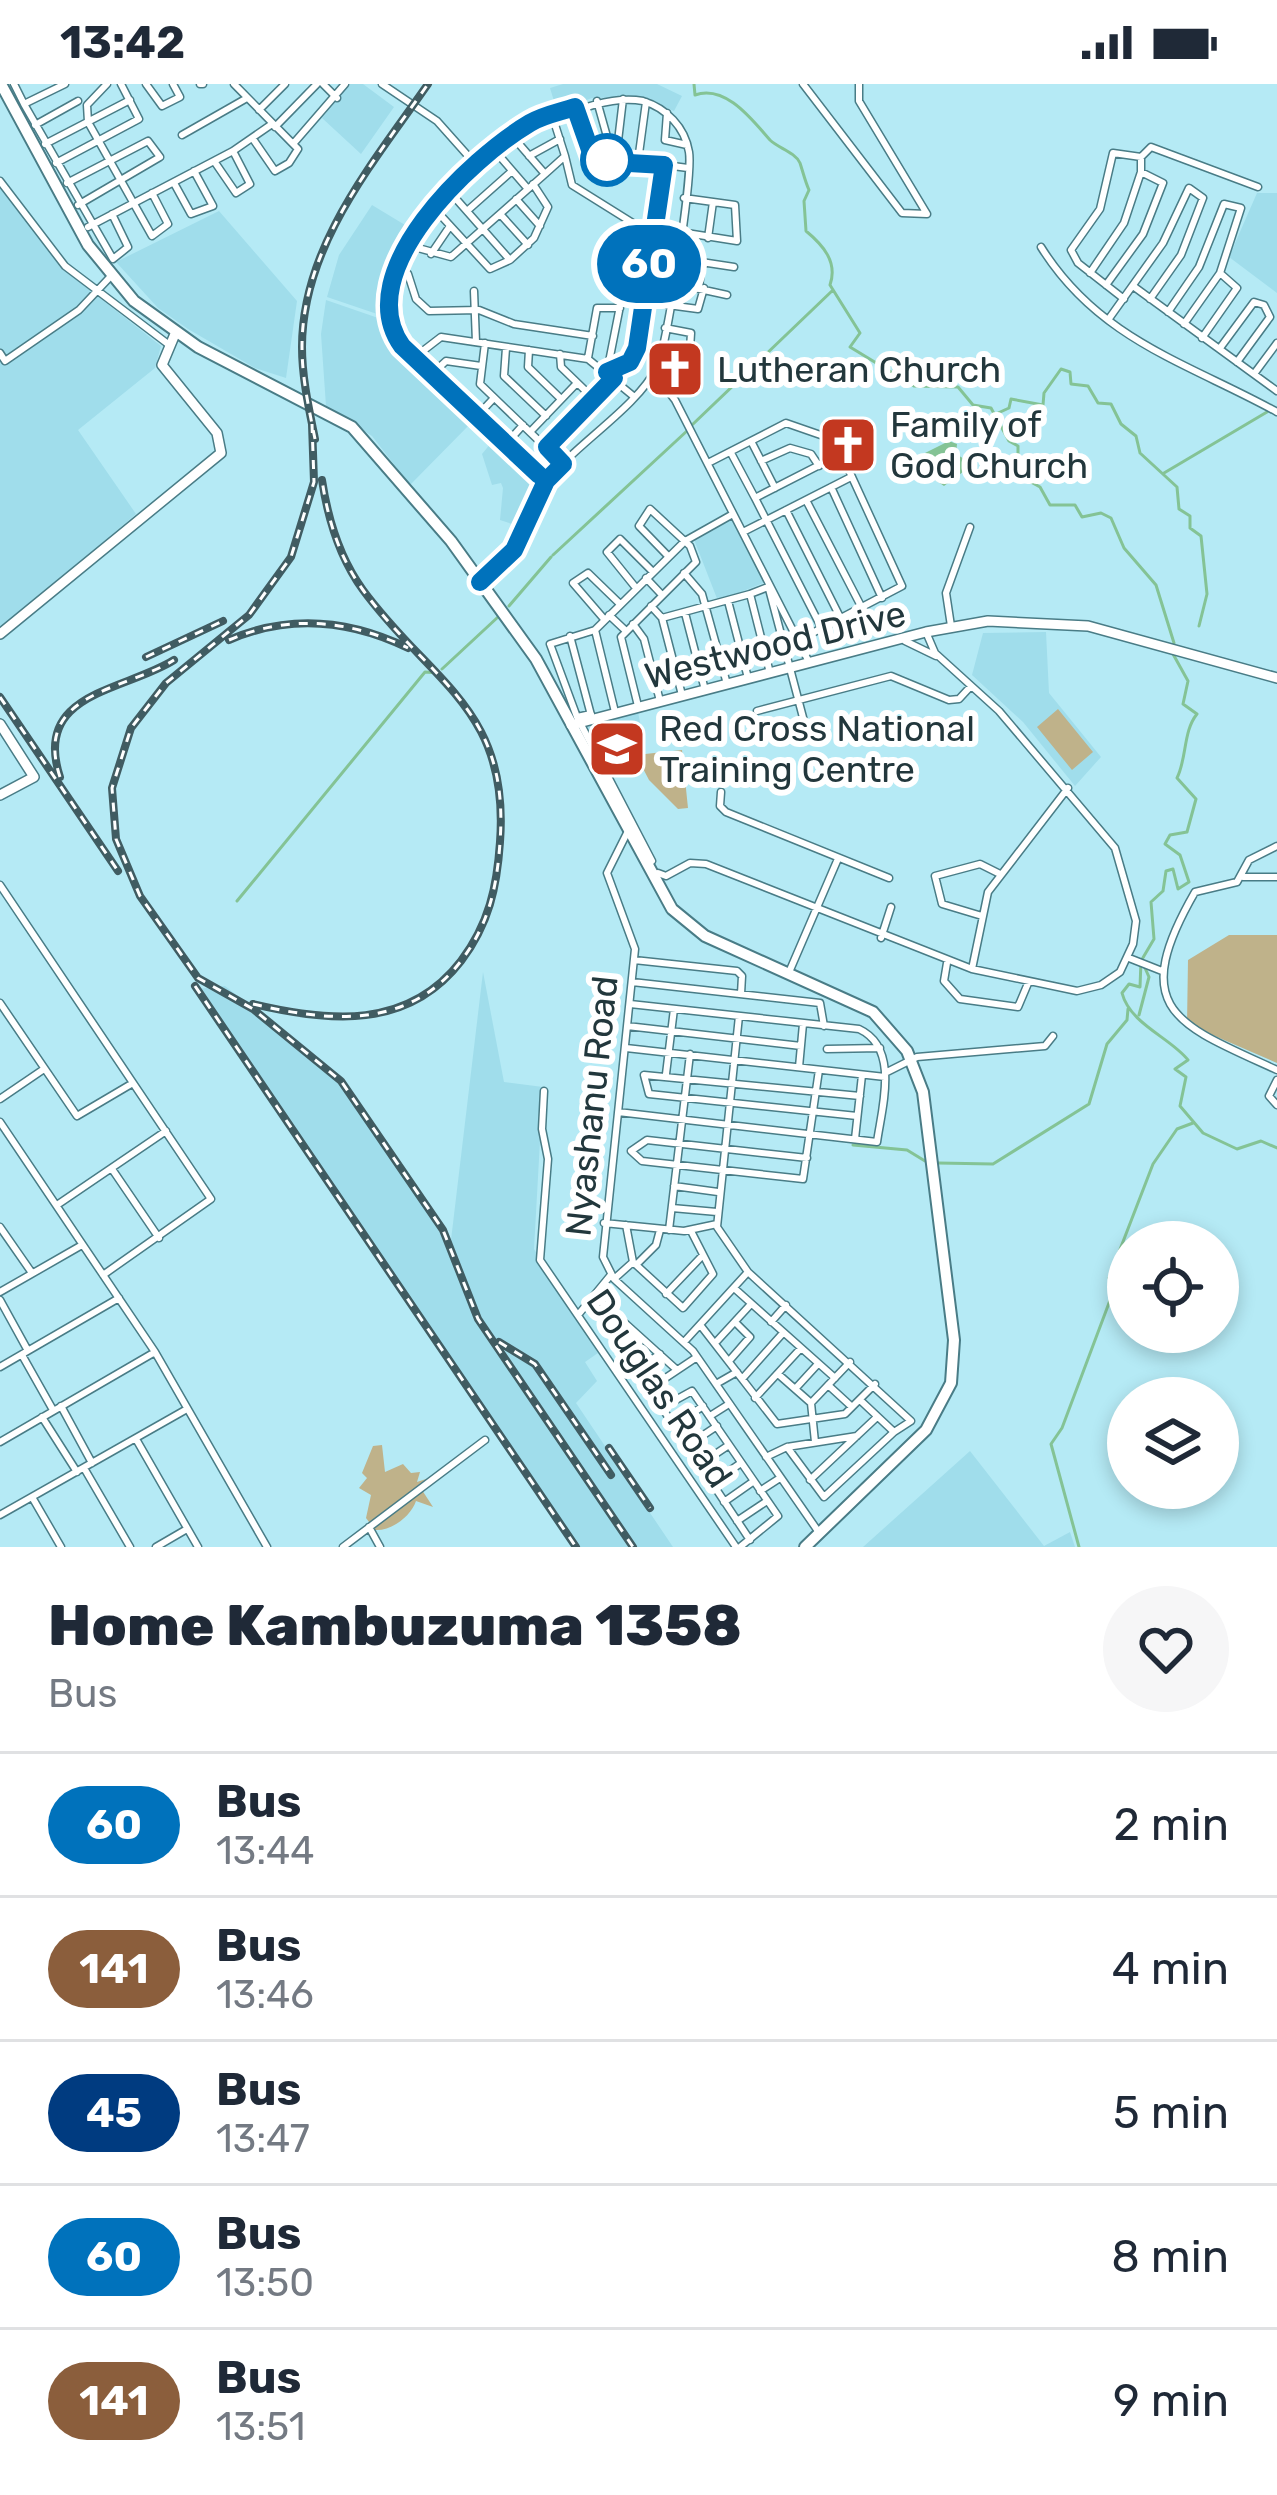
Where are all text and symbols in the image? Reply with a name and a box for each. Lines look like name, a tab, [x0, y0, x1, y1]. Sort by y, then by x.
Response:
text: 13:42	[60, 16, 185, 69]
unlabelled marker	[582, 135, 632, 185]
line badge: 60	[595, 225, 703, 303]
text: 60	[621, 239, 677, 289]
church icon: Lutheran Church	[644, 338, 706, 400]
place label: Lutheran Church	[717, 348, 1001, 391]
place label: Family of God Church	[890, 403, 1088, 487]
church icon: Family of God Church	[817, 414, 879, 476]
street label: Westwood Drive	[640, 591, 910, 698]
place label: Red Cross National Training Centre	[659, 707, 975, 791]
school or university icon: Red Cross National Training Centre	[586, 718, 648, 780]
street label: Nyashanu Road	[556, 974, 627, 1239]
map controls	[1107, 1221, 1239, 1509]
button: locate	[1107, 1221, 1239, 1353]
street label: Douglas Road	[578, 1281, 742, 1496]
button: layers	[1107, 1377, 1239, 1509]
button: heart	[1103, 1586, 1229, 1712]
text: Home Kambuzuma 1358	[48, 1592, 742, 1659]
text: Bus	[48, 1671, 117, 1717]
text: Bus	[216, 1775, 301, 1828]
text: 2 min	[1113, 1798, 1229, 1851]
text: 60	[86, 1800, 142, 1850]
text: 13:44	[216, 1828, 315, 1874]
text: Bus	[216, 1919, 301, 1972]
text: 4 min	[1112, 1942, 1229, 1995]
text: 141	[79, 1944, 149, 1994]
text: 13:46	[216, 1972, 314, 2018]
text: Bus	[216, 2063, 301, 2116]
text: 5 min	[1113, 2086, 1229, 2139]
text: 45	[86, 2088, 142, 2138]
text: 13:47	[216, 2116, 310, 2162]
text: Bus	[216, 2207, 301, 2260]
text: 8 min	[1111, 2230, 1229, 2283]
text: 60	[86, 2232, 142, 2282]
text: 13:50	[216, 2260, 314, 2306]
text: Bus	[216, 2351, 301, 2404]
text: 9 min	[1113, 2374, 1229, 2427]
text: 141	[79, 2376, 149, 2426]
text: 13:51	[216, 2404, 305, 2450]

